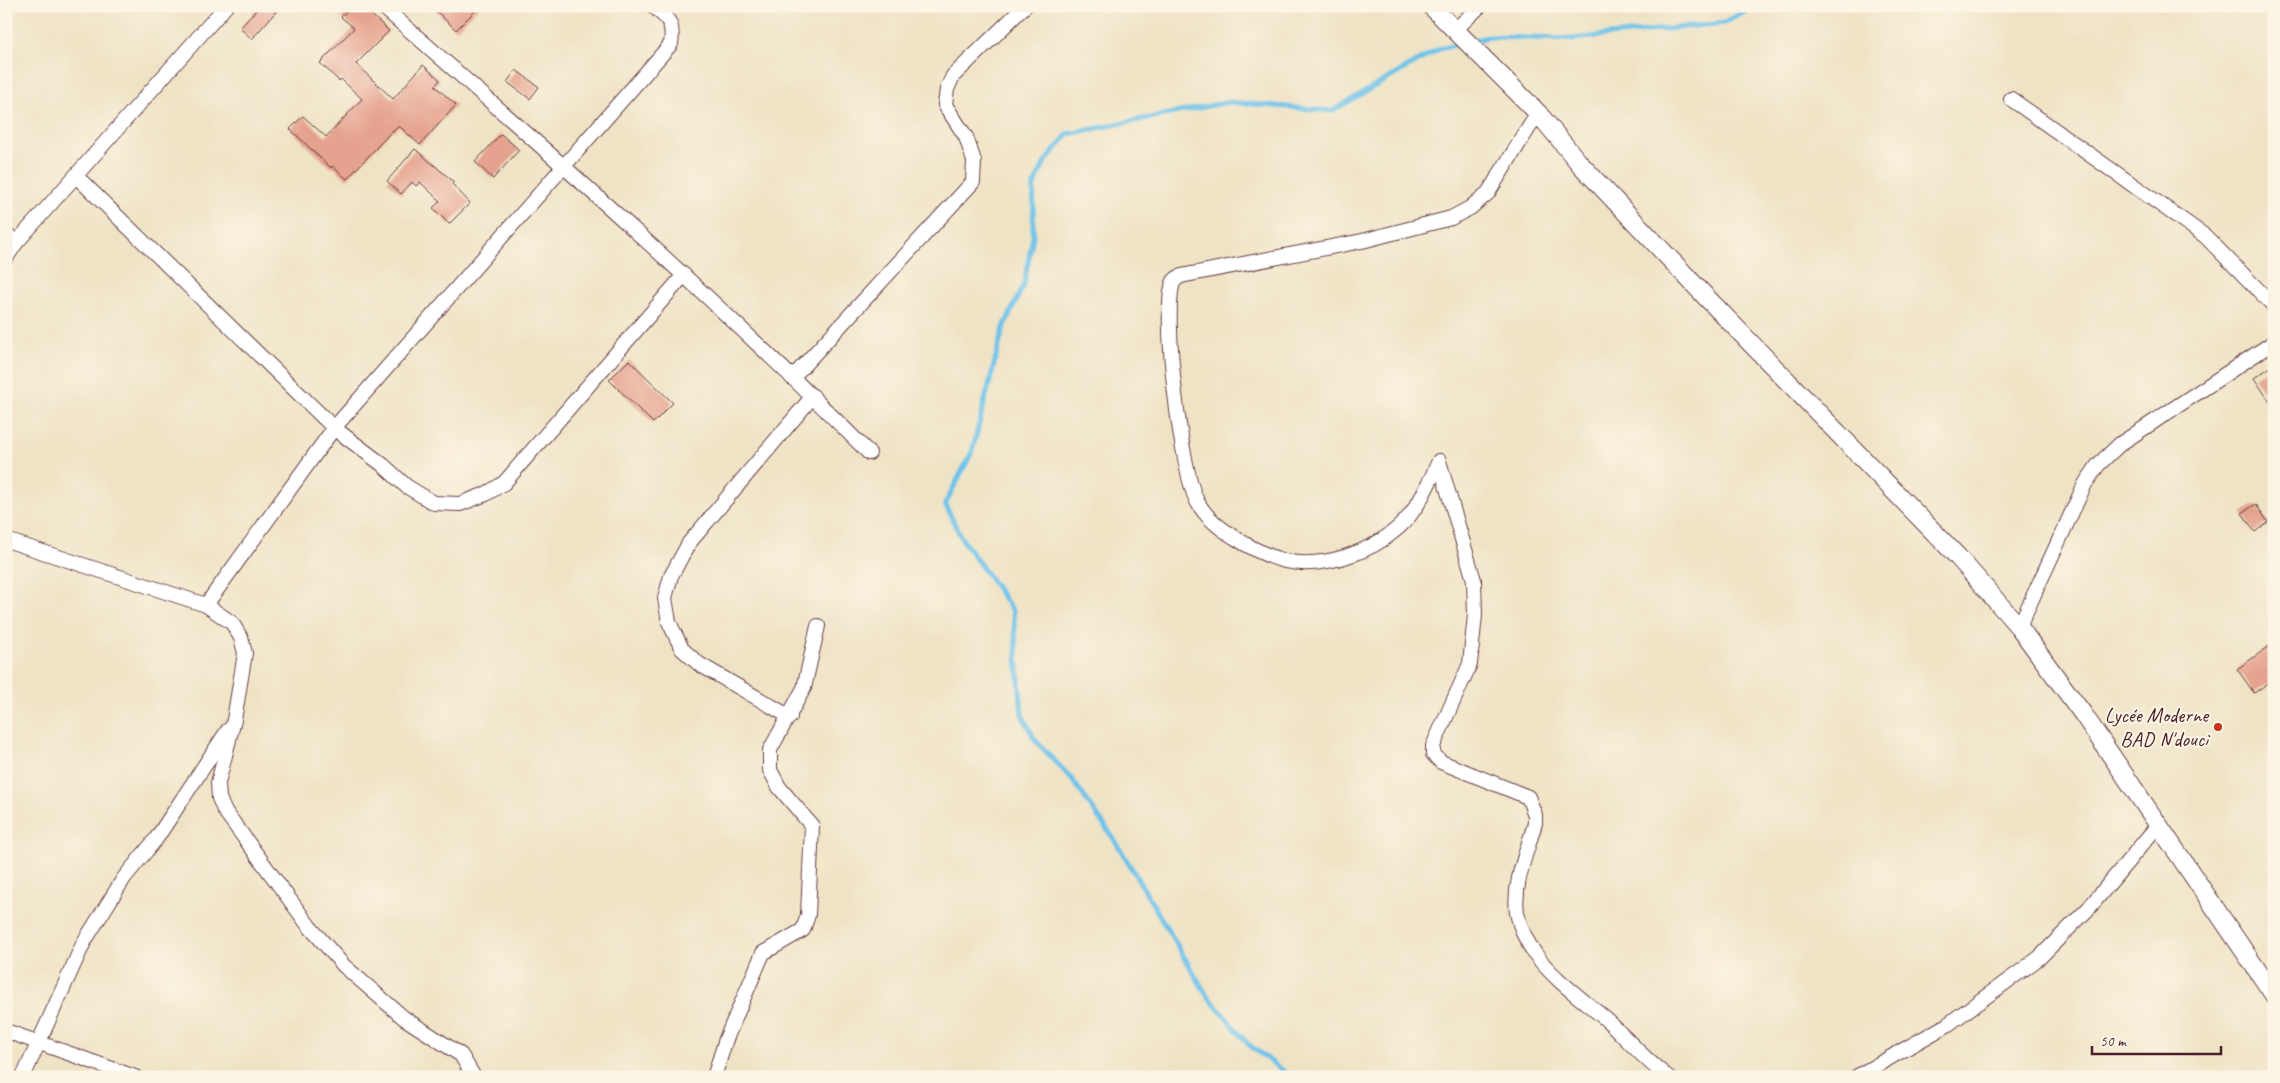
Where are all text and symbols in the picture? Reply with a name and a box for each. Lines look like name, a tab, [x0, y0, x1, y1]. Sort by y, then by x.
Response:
place label: Lycée Moderne BAD N'douci	[2105, 702, 2211, 752]
marker: Lycée Moderne BAD N'douci	[2212, 721, 2224, 733]
scale bar	[2092, 1023, 2221, 1055]
text: 50 m	[2100, 1032, 2127, 1051]

